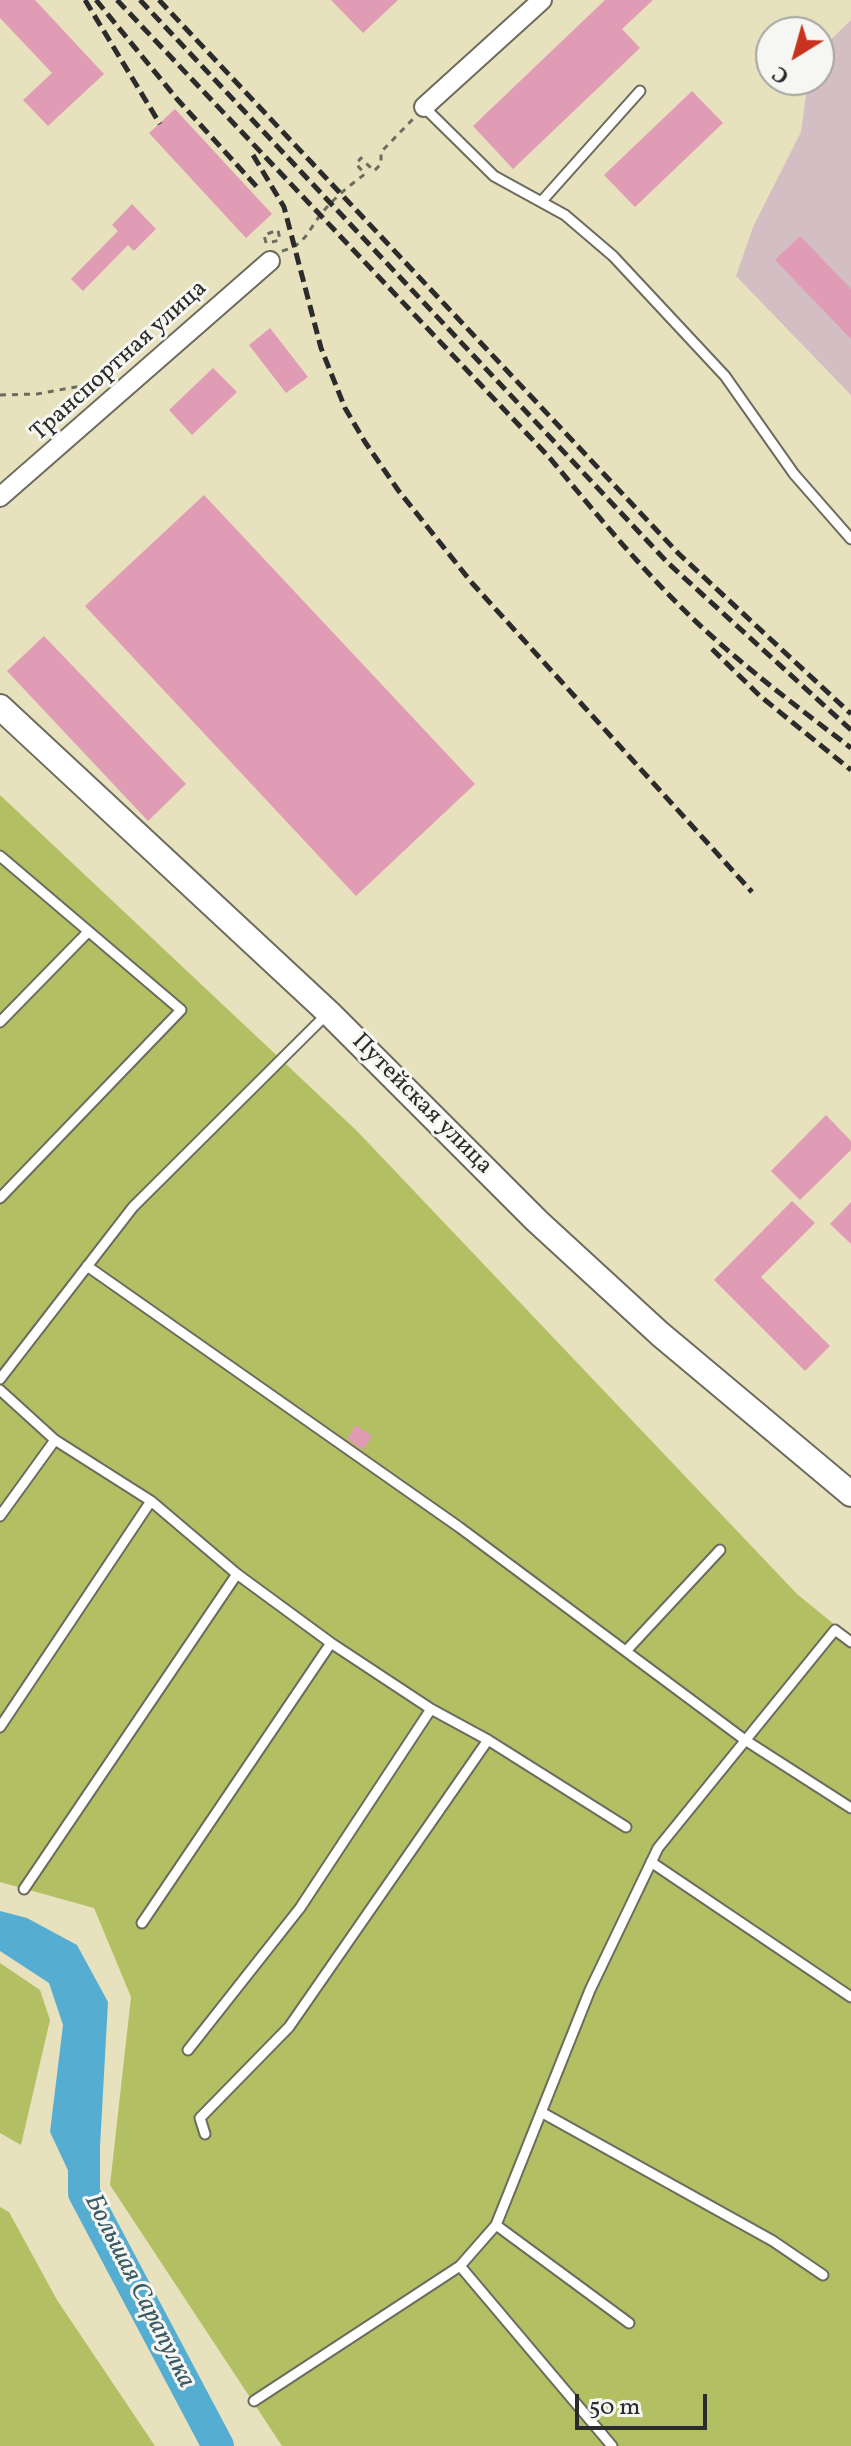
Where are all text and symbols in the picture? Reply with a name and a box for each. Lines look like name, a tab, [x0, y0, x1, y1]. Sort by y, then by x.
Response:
north arrow	[755, 16, 835, 96]
text: С	[766, 57, 796, 91]
street label: Транспортная улица	[26, 275, 214, 449]
street label: Путейская улица	[344, 1028, 498, 1182]
water label: Большая Сарапулка	[76, 2190, 200, 2394]
scale bar	[579, 2378, 711, 2428]
text: 50 m	[589, 2391, 641, 2425]

